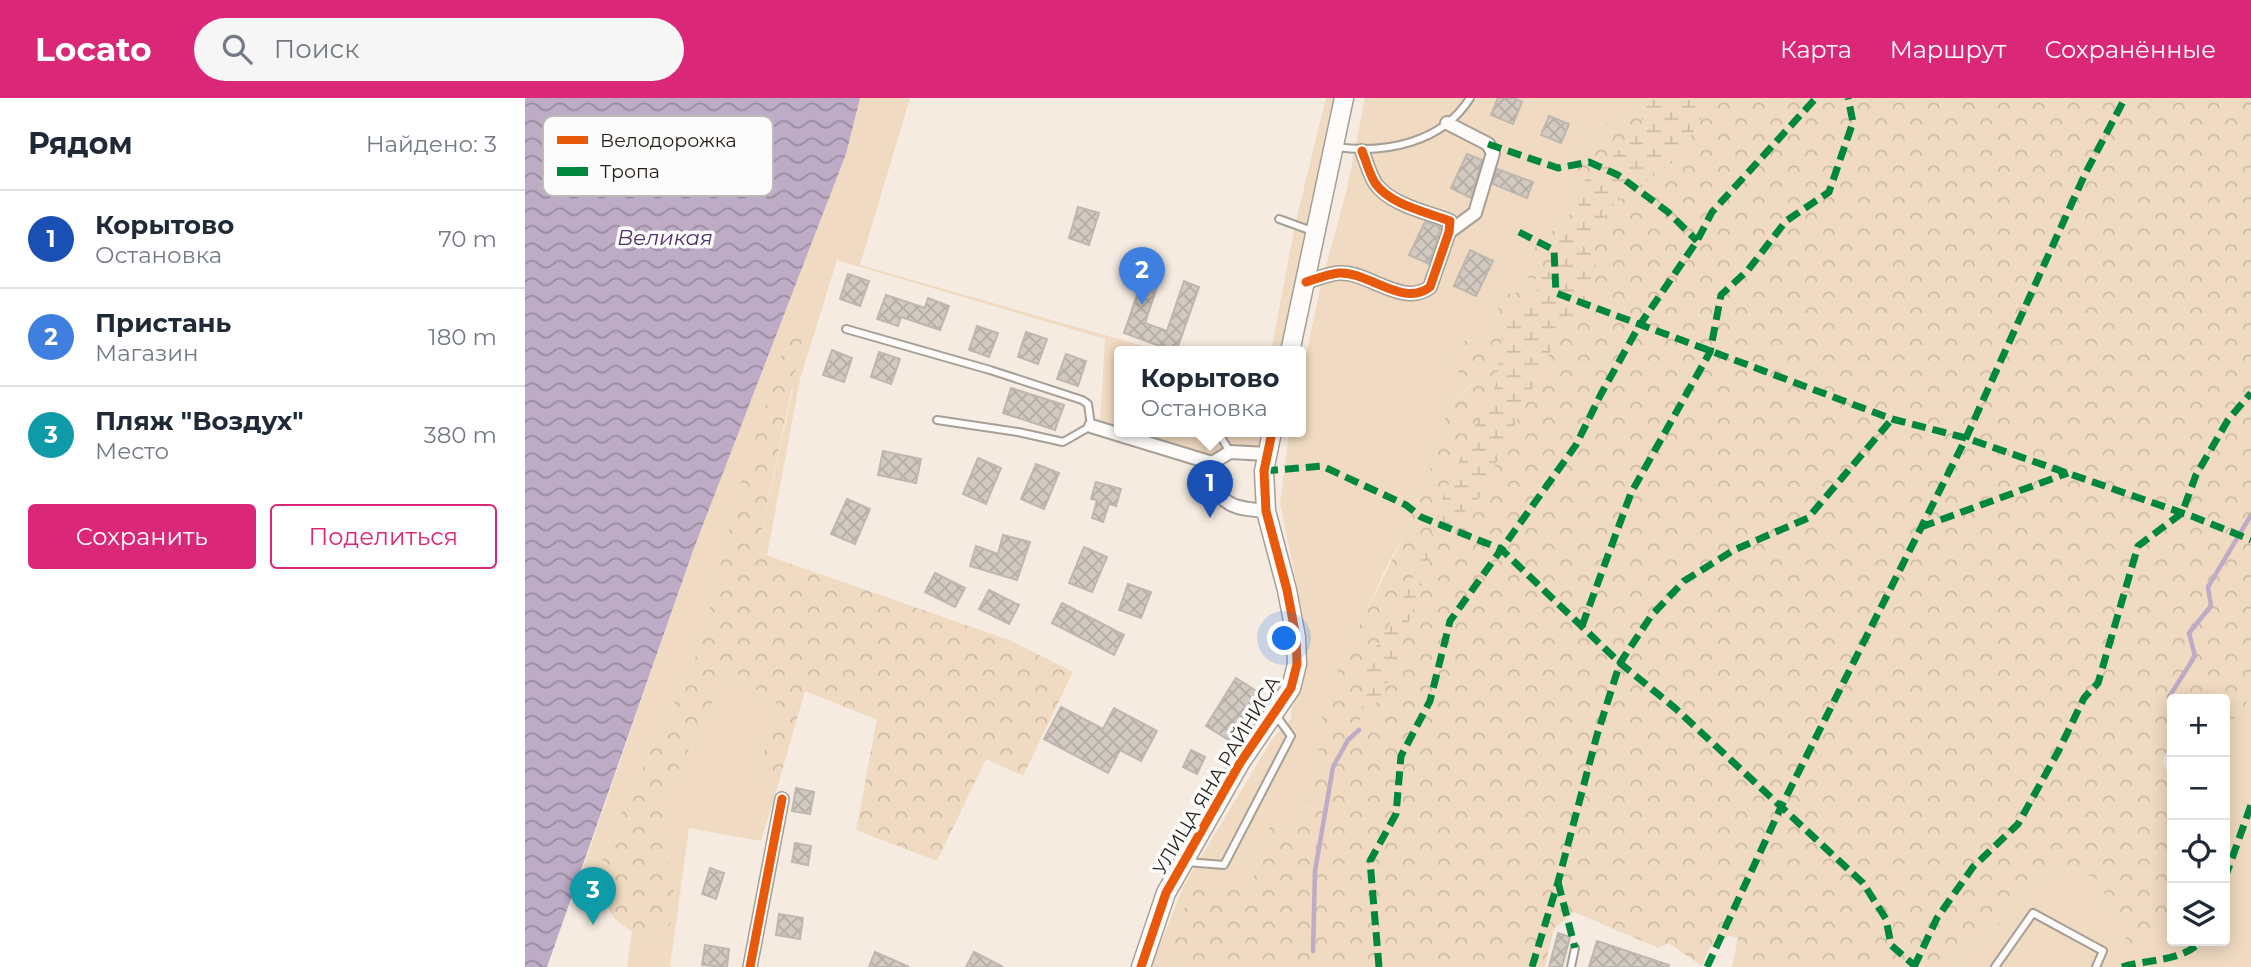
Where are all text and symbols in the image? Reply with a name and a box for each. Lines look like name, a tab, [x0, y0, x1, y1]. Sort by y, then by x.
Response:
search box	[194, 18, 684, 81]
text: Locato	[35, 29, 152, 69]
icon: search	[218, 30, 256, 68]
text: Поиск	[274, 33, 359, 65]
text: Карта	[1780, 35, 1852, 64]
text: Маршрут	[1890, 35, 2006, 64]
text: Сохранённые	[2044, 35, 2216, 64]
legend	[543, 116, 773, 196]
text: Рядом	[28, 125, 133, 162]
text: Велодорожка	[600, 129, 737, 152]
text: Найдено: 3	[366, 130, 497, 158]
text: Тропа	[600, 160, 660, 183]
text: Корытово	[95, 209, 234, 241]
text: 1	[46, 225, 56, 253]
text: 70 m	[438, 225, 497, 253]
water label: Великая	[617, 225, 713, 250]
text: Остановка	[95, 241, 222, 269]
pin: 2	[1119, 247, 1165, 305]
text: Пристань	[95, 307, 231, 339]
text: 2	[44, 323, 58, 351]
text: 180 m	[428, 323, 497, 351]
text: Магазин	[95, 339, 199, 367]
popup	[1114, 346, 1306, 437]
text: Корытово	[1140, 362, 1280, 394]
text: Остановка	[1140, 394, 1268, 422]
text: Пляж "Воздух"	[95, 405, 304, 437]
text: 3	[44, 421, 58, 449]
text: 380 m	[424, 421, 497, 449]
text: Место	[95, 437, 169, 465]
pin: 1	[1187, 460, 1233, 518]
button: Сохранить	[28, 504, 256, 569]
button: Поделиться	[270, 504, 497, 569]
your location	[1267, 621, 1301, 655]
street label: УЛИЦА ЯНА РАЙНИСА	[1148, 672, 1285, 879]
map controls	[2167, 694, 2230, 946]
button: +	[2167, 694, 2230, 757]
button: −	[2167, 757, 2230, 820]
button: locate	[2167, 820, 2230, 883]
pin: 3	[570, 867, 616, 925]
button: layers	[2167, 883, 2230, 946]

